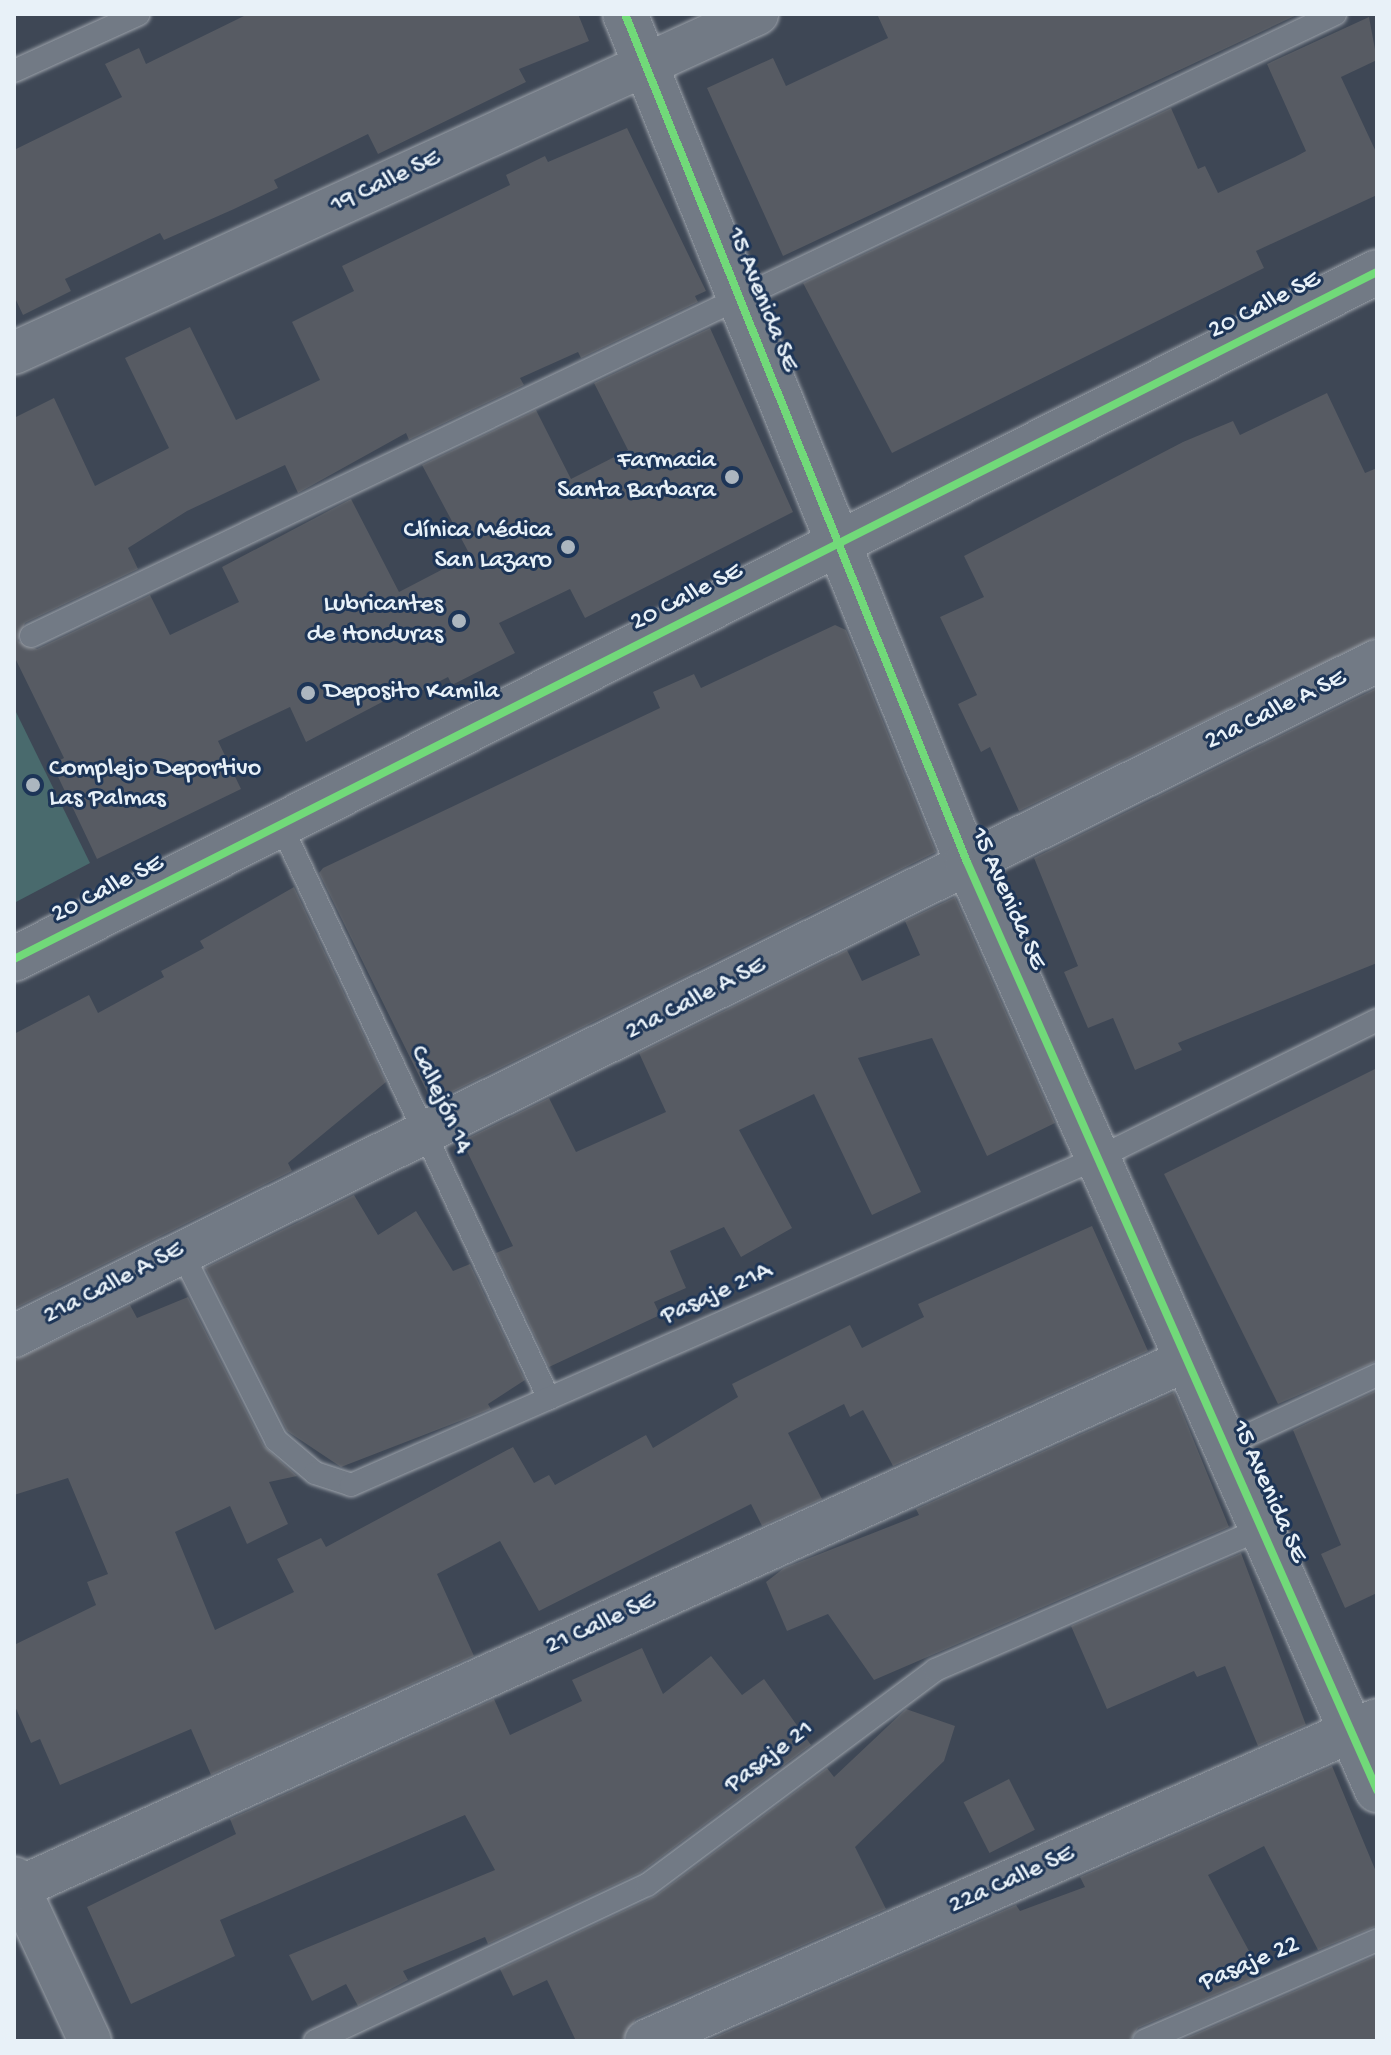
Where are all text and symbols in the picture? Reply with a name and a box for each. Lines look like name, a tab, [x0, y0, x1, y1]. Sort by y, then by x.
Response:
street label: 19 Calle SE	[326, 144, 446, 222]
street label: 15 Avenida SE	[718, 223, 804, 377]
street label: 20 Calle SE	[1204, 265, 1326, 347]
place label: Farmacia Santa Barbara	[557, 446, 716, 508]
marker: Farmacia Santa Barbara	[723, 468, 741, 486]
place label: Clínica Médica San Lazaro	[404, 516, 552, 578]
marker: Clínica Médica San Lazaro	[559, 538, 577, 556]
street label: 20 Calle SE	[626, 557, 748, 639]
place label: Lubricantes de Honduras	[307, 590, 443, 652]
marker: Lubricantes de Honduras	[450, 612, 468, 630]
street label: 21a Calle A SE	[1200, 663, 1352, 759]
place label: Deposito Kamila	[324, 677, 499, 709]
marker: Deposito Kamila	[299, 684, 317, 702]
place label: Complejo Deportivo Las Palmas	[49, 754, 261, 816]
marker: Complejo Deportivo Las Palmas	[24, 776, 42, 794]
street label: 15 Avenida SE	[962, 823, 1052, 975]
street label: 20 Calle SE	[47, 849, 169, 931]
street label: 21a Calle A SE	[621, 951, 771, 1049]
street label: Callejón 14	[401, 1041, 479, 1159]
street label: 21a Calle A SE	[39, 1235, 189, 1333]
street label: Pasaje 21A	[657, 1257, 777, 1333]
street label: 15 Avenida SE	[1223, 1416, 1313, 1568]
street label: 21 Calle SE	[541, 1587, 661, 1663]
street label: Pasaje 21	[719, 1714, 821, 1802]
street label: 22a Calle SE	[944, 1840, 1080, 1922]
street label: Pasaje 22	[1195, 1930, 1305, 2000]

